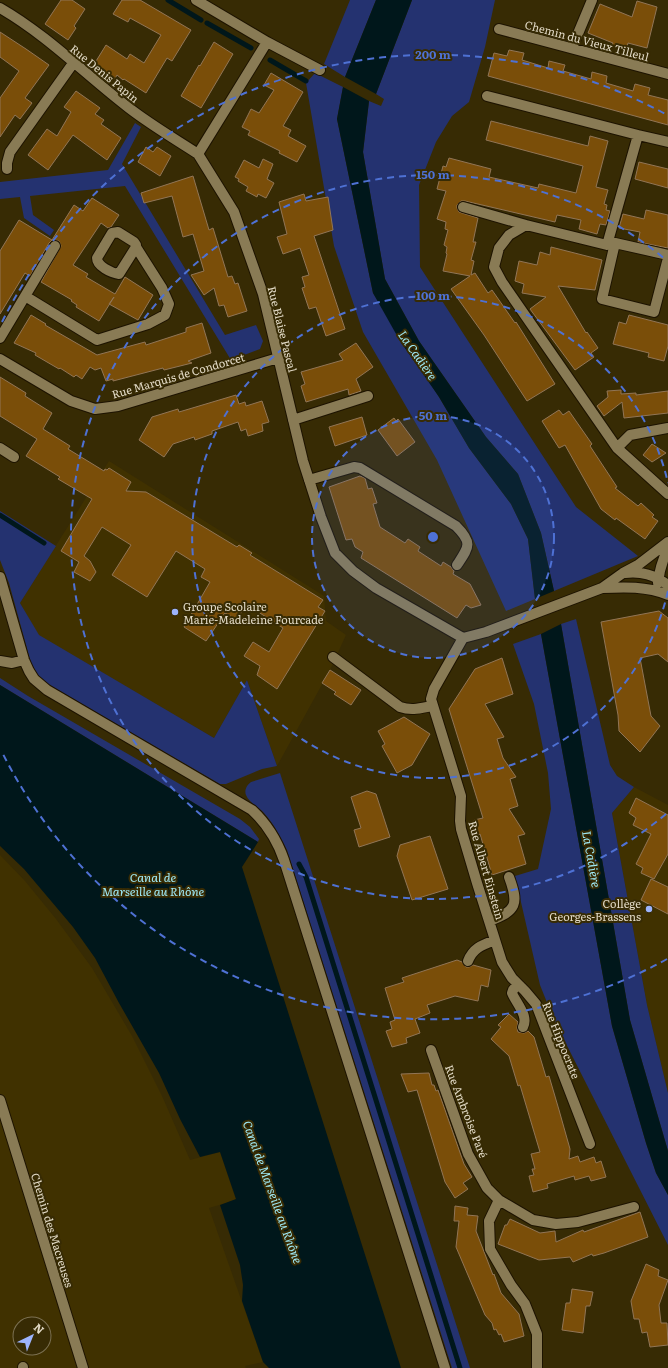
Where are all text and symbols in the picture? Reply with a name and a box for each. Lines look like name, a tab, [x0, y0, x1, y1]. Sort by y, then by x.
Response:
street label: Chemin du Vieux Tilleul	[523, 16, 651, 64]
street label: Rue Denis Papin	[67, 40, 143, 106]
text: 200 m	[415, 45, 451, 63]
text: 150 m	[416, 165, 450, 183]
street label: Rue Blaise Pascal	[265, 284, 302, 374]
text: 100 m	[416, 286, 450, 304]
water label: La Cadière	[394, 326, 442, 384]
street label: Rue Marquis de Condorcet	[110, 348, 247, 402]
text: 50 m	[419, 406, 447, 424]
centre of rings	[426, 530, 440, 544]
place label: Groupe Scolaire Marie-Madeleine Fourcade	[183, 598, 324, 627]
marker: Groupe Scolaire Marie-Madeleine Fourcade	[170, 607, 180, 617]
street label: Rue Albert Einstein	[465, 819, 509, 921]
water label: La Cadière	[578, 829, 606, 889]
water label: Canal de Marseille au Rhône	[102, 868, 205, 900]
place label: Collège Georges-Brassens	[549, 895, 641, 924]
marker: Collège Georges-Brassens	[644, 904, 654, 914]
street label: Rue Hippocrate	[539, 999, 585, 1081]
street label: Rue Ambroise Paré	[442, 1062, 492, 1160]
water label: Canal de Marseille au Rhône	[239, 1118, 307, 1266]
street label: Chemin des Macreuses	[28, 1171, 78, 1289]
north arrow	[12, 1316, 52, 1356]
text: N	[31, 1319, 48, 1337]

